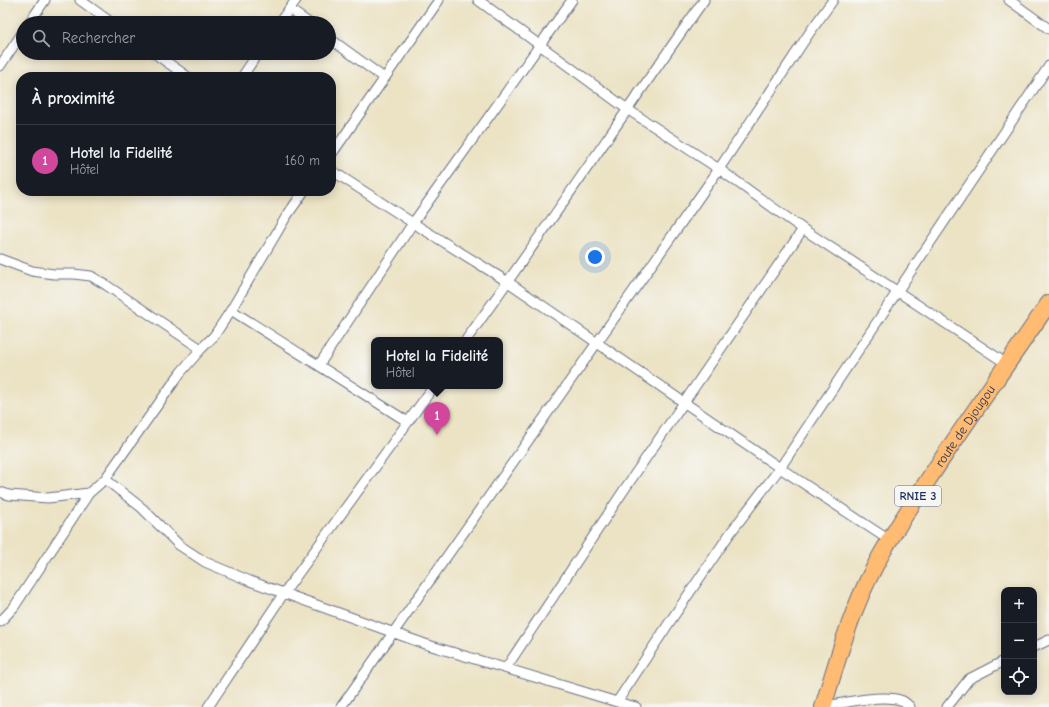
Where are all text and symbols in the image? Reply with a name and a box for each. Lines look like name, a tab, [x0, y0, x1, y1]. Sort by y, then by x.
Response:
search box	[16, 16, 336, 60]
icon: search	[30, 27, 52, 49]
text: Rechercher	[62, 29, 135, 47]
text: À proximité	[32, 89, 115, 108]
text: Hotel la Fidelité	[70, 144, 172, 162]
text: 1	[42, 153, 48, 168]
text: 160 m	[285, 153, 320, 168]
text: Hôtel	[70, 162, 99, 177]
your location	[585, 247, 605, 267]
popup	[371, 337, 503, 389]
text: Hotel la Fidelité	[386, 347, 488, 365]
text: Hôtel	[386, 365, 415, 380]
street label: route de Djougou	[932, 382, 998, 470]
pin: 1	[424, 402, 450, 435]
road number: RNIE 3	[895, 486, 941, 506]
map controls	[1001, 587, 1037, 695]
button: +	[1001, 587, 1037, 623]
button: −	[1001, 623, 1037, 659]
button: locate	[1001, 659, 1037, 695]

